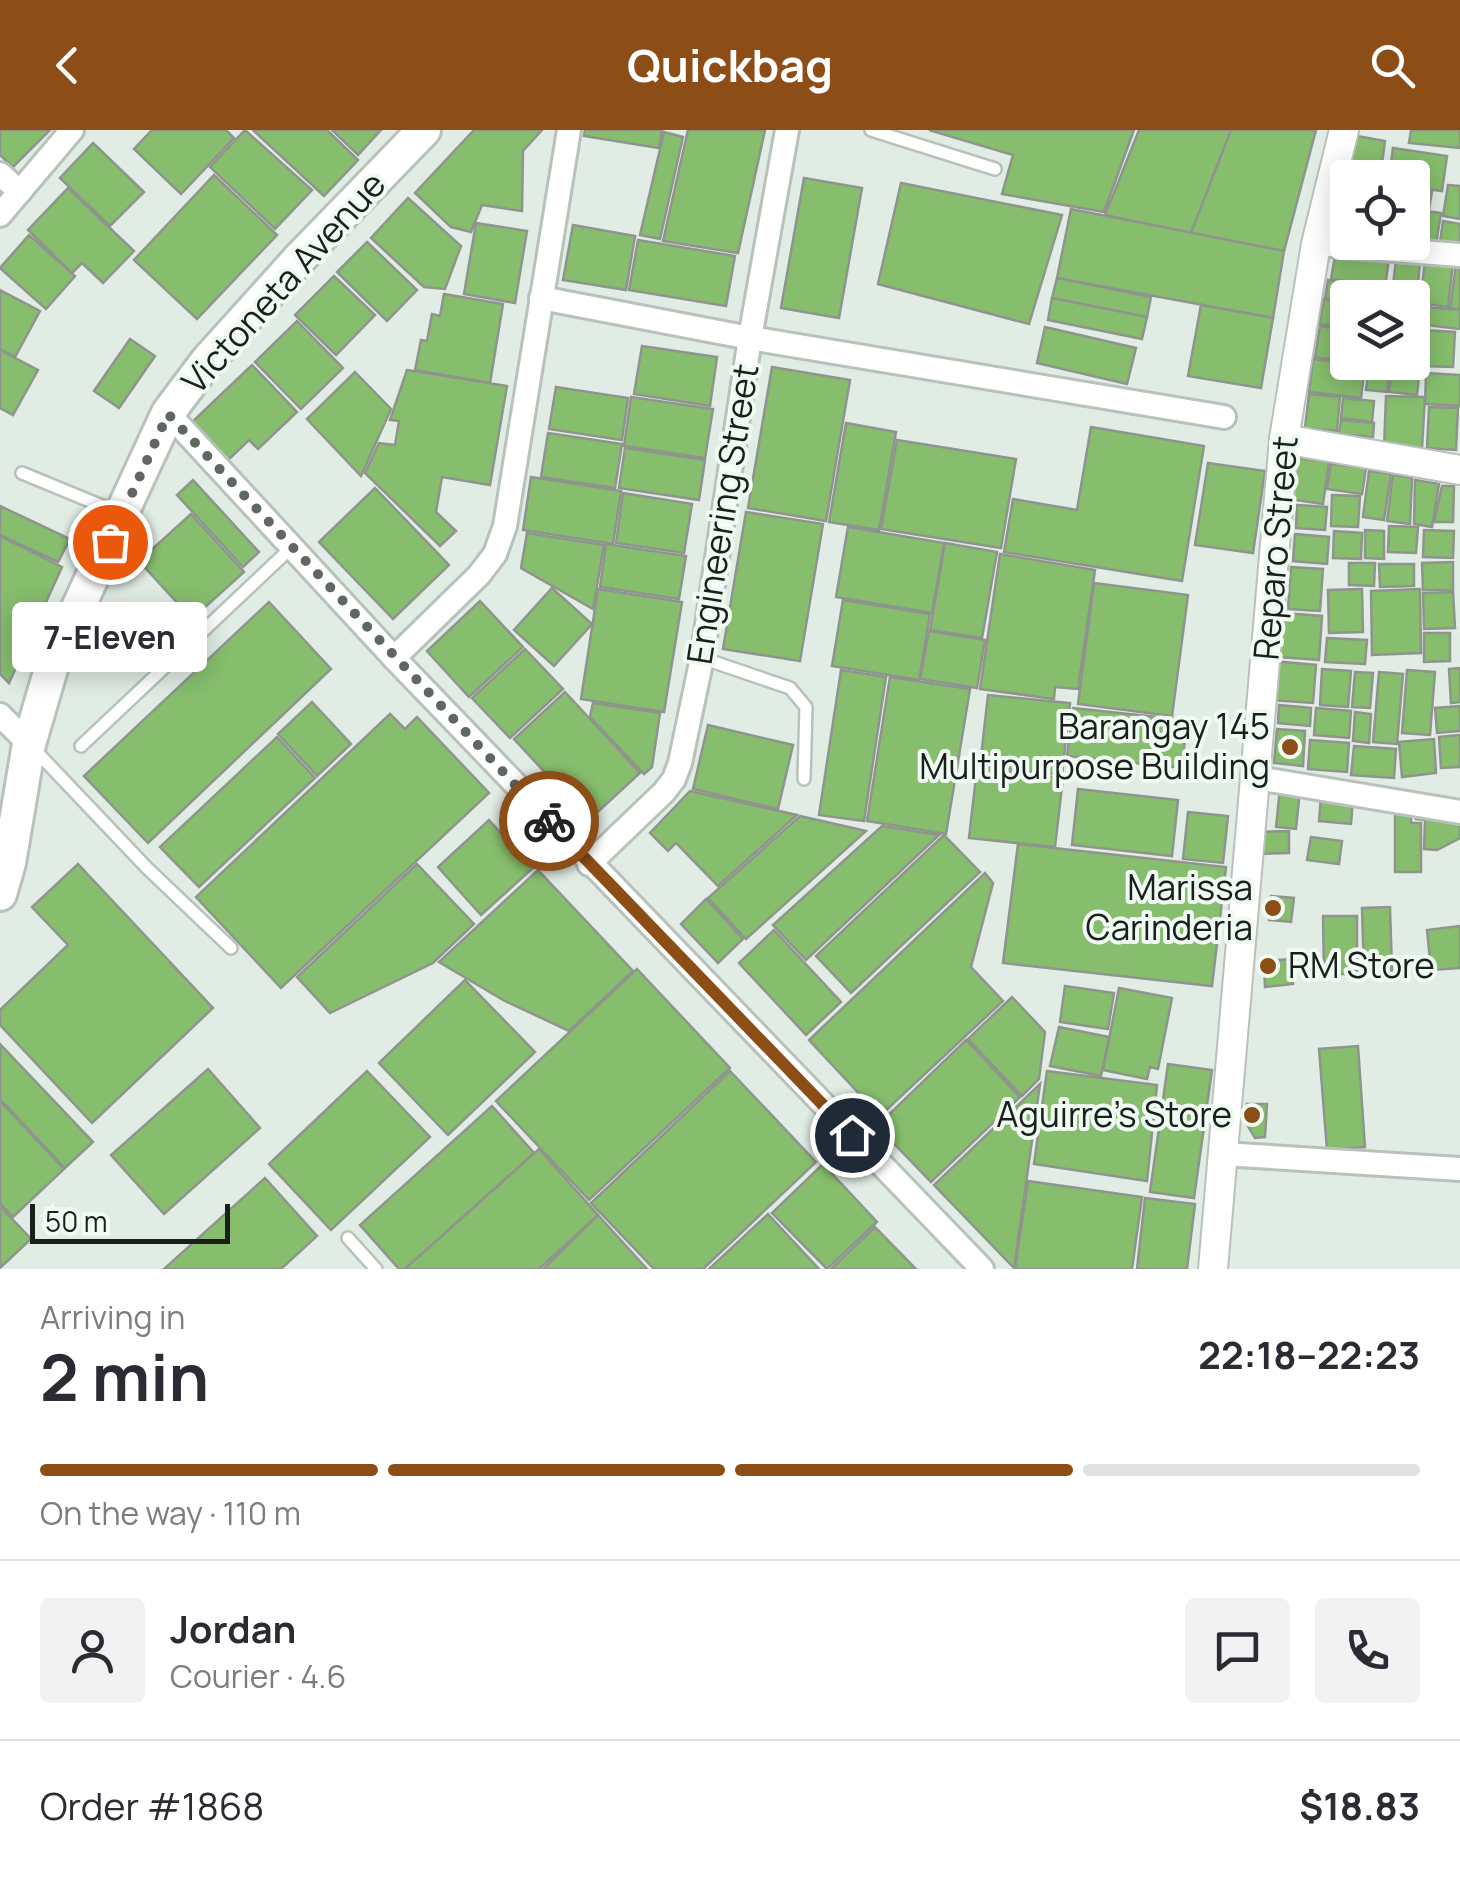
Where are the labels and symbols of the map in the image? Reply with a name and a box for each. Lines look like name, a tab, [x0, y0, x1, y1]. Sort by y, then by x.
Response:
street label: Victoneta Avenue	[171, 161, 396, 404]
street label: Engineering Street	[675, 360, 769, 667]
street label: Reparo Street	[1241, 434, 1309, 662]
pin	[68, 500, 153, 585]
callout: 7-Eleven	[12, 602, 208, 672]
place label: Barangay 145 Multipurpose Building	[919, 702, 1270, 790]
marker: Barangay 145 Multipurpose Building	[1279, 736, 1301, 758]
courier	[499, 771, 599, 871]
place label: Marissa Carinderia	[1086, 863, 1253, 951]
marker: Marissa Carinderia	[1262, 897, 1284, 919]
place label: RM Store	[1288, 941, 1435, 989]
marker: RM Store	[1257, 955, 1279, 977]
place label: Aguirre's Store	[996, 1090, 1232, 1138]
pin	[810, 1093, 895, 1178]
marker: Aguirre's Store	[1241, 1104, 1263, 1126]
scale bar	[30, 1199, 230, 1244]

